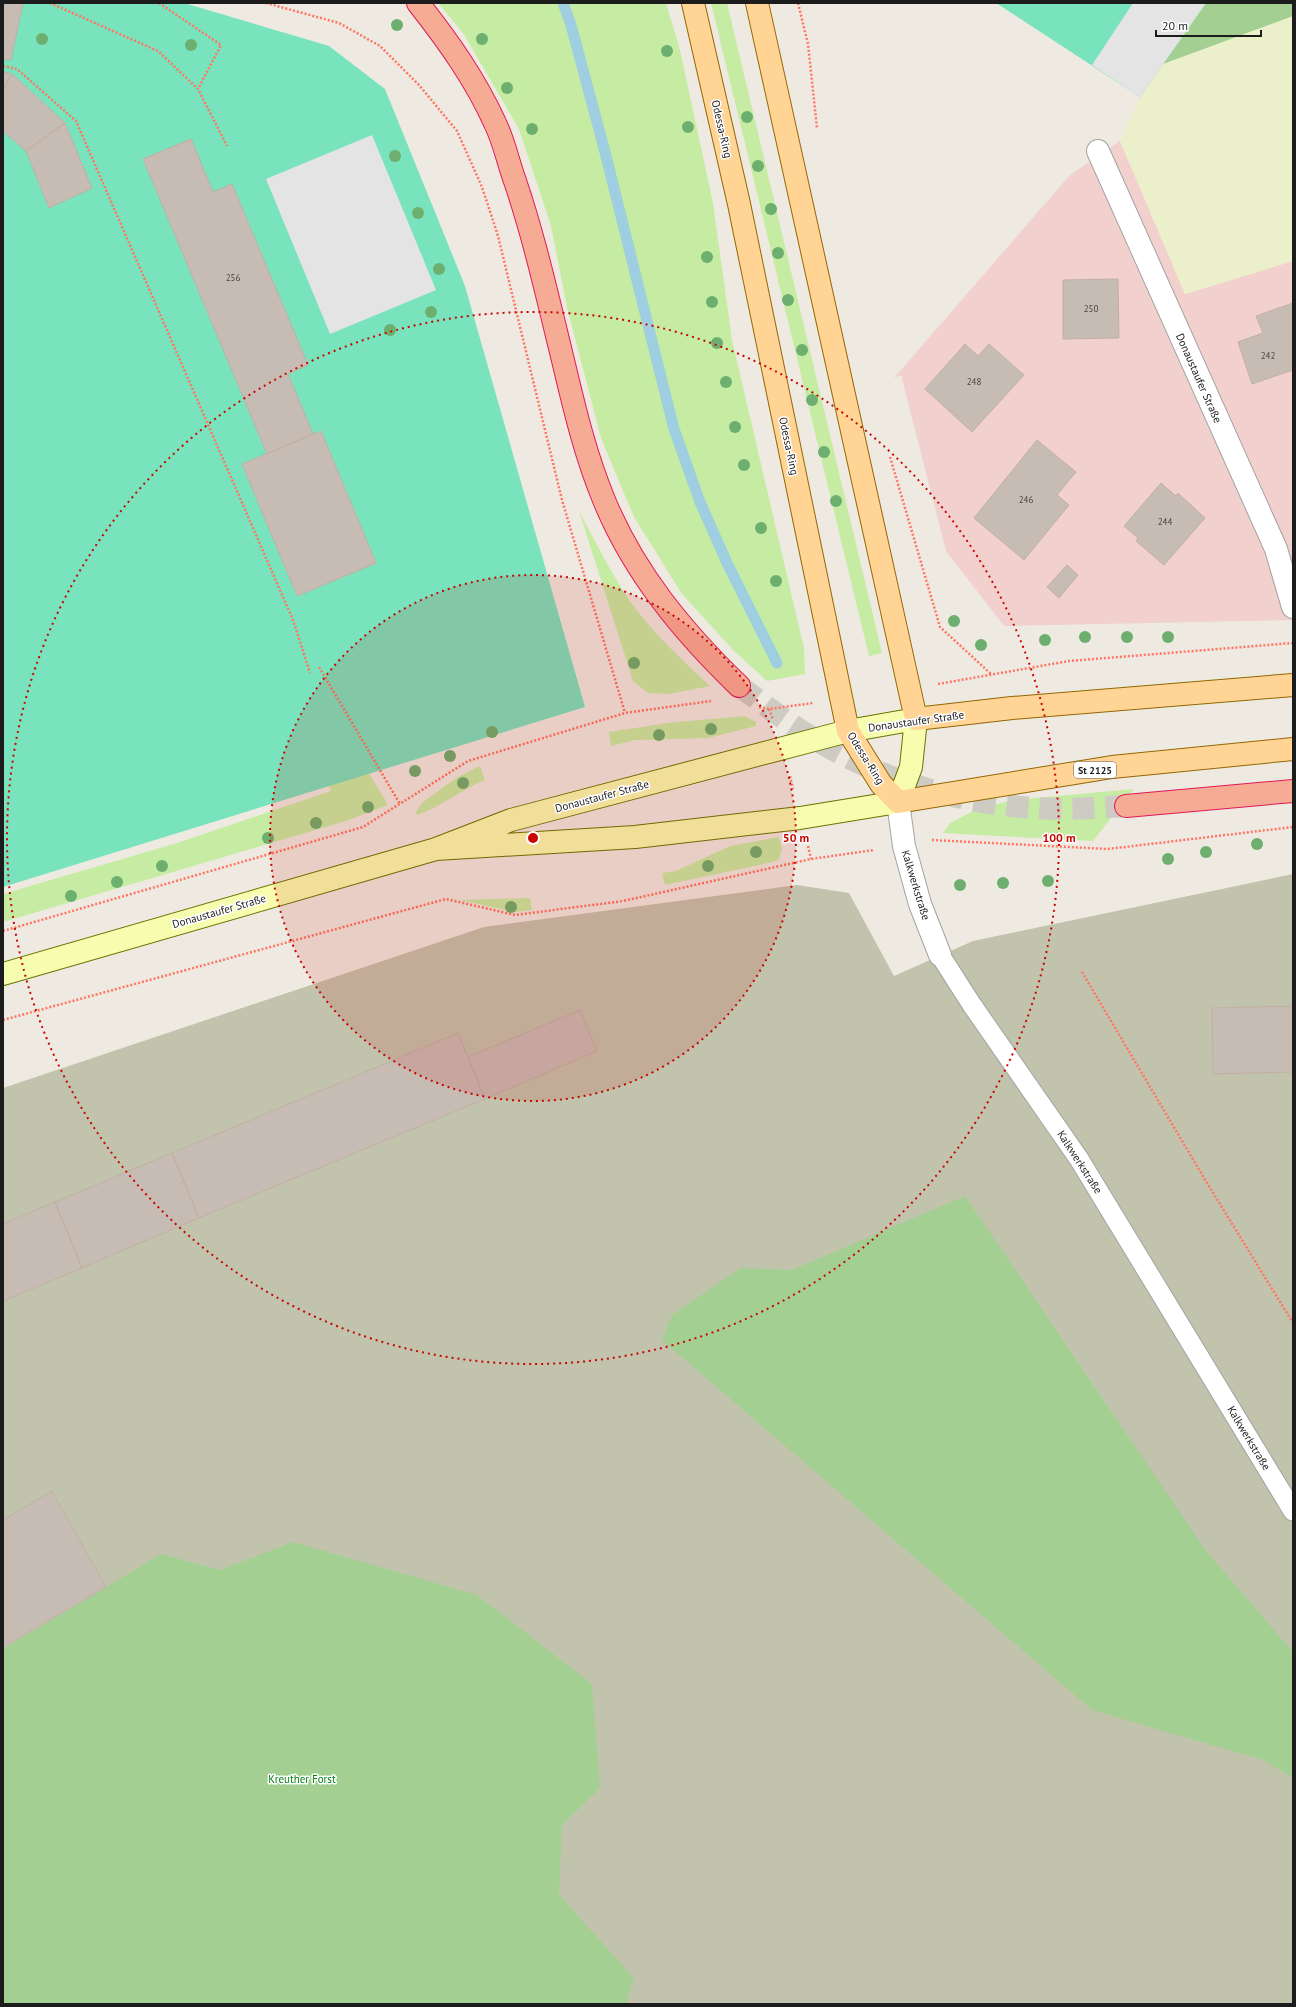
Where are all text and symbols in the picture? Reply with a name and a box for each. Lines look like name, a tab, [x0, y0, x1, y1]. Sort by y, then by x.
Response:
scale bar	[1156, 12, 1261, 38]
text: 20 m	[1162, 18, 1188, 33]
street label: Odessa-Ring	[709, 99, 735, 159]
house number: 256	[226, 272, 240, 283]
house number: 250	[1084, 303, 1098, 314]
street label: Donaustaufer Straße	[1173, 331, 1225, 425]
house number: 242	[1261, 350, 1275, 361]
house number: 248	[967, 376, 981, 387]
street label: Odessa-Ring	[776, 416, 802, 476]
house number: 246	[1019, 494, 1033, 505]
house number: 244	[1158, 516, 1172, 527]
street label: Donaustaufer Straße	[867, 707, 965, 735]
street label: Odessa-Ring	[844, 729, 888, 787]
road number: St 2125	[1074, 762, 1116, 778]
street label: Donaustaufer Straße	[553, 777, 651, 815]
text: 50 m	[783, 830, 809, 845]
text: 100 m	[1042, 830, 1076, 845]
centre of rings	[526, 831, 540, 845]
street label: Kalkwerkstraße	[899, 848, 933, 922]
street label: Donaustaufer Straße	[171, 891, 268, 931]
street label: Kalkwerkstraße	[1054, 1128, 1106, 1197]
street label: Kalkwerkstraße	[1224, 1403, 1274, 1473]
park label: Kreuther Forst	[268, 1772, 336, 1786]

